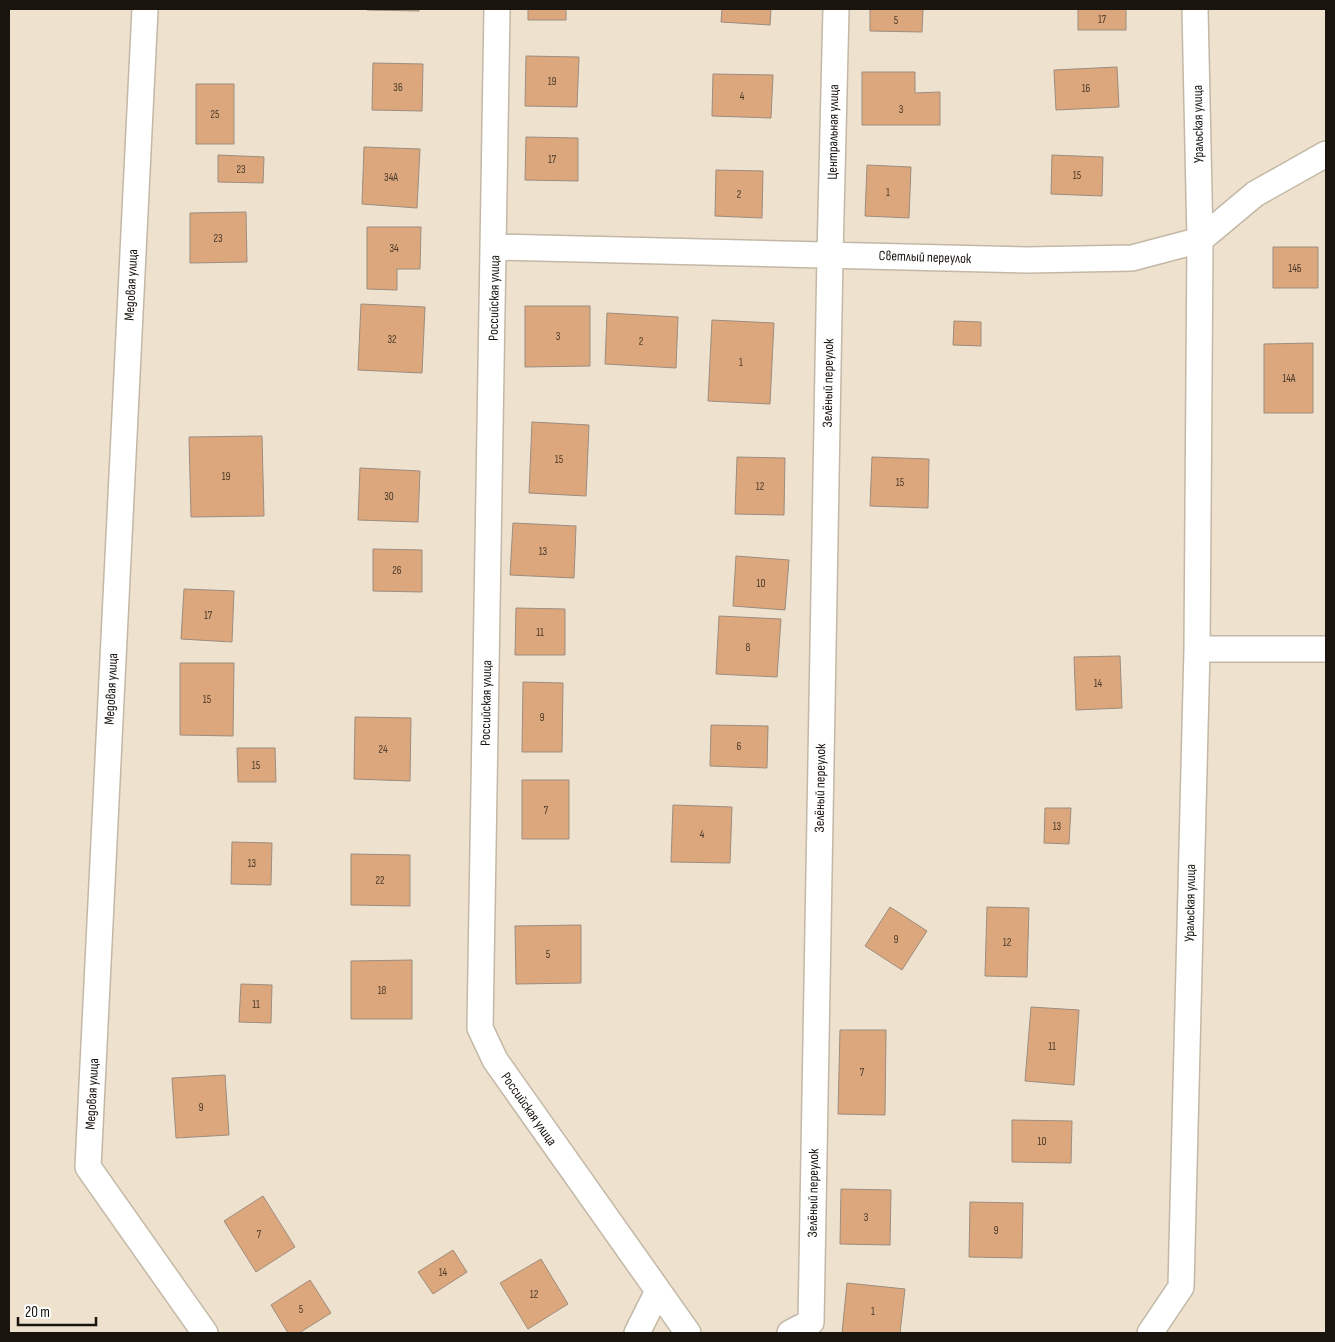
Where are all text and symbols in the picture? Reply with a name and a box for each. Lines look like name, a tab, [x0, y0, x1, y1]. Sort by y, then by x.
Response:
house number: 17	[1098, 13, 1107, 26]
house number: 5	[894, 14, 898, 27]
house number: 19	[548, 75, 556, 88]
house number: 36	[393, 81, 403, 94]
house number: 16	[1082, 82, 1091, 95]
street label: Центральная улица	[824, 84, 842, 180]
street label: Уральская улица	[1189, 85, 1207, 163]
house number: 4	[740, 90, 745, 103]
house number: 3	[899, 103, 904, 116]
house number: 25	[211, 108, 219, 121]
house number: 17	[548, 153, 557, 166]
house number: 23	[236, 163, 246, 176]
house number: 15	[1073, 169, 1081, 182]
house number: 34А	[384, 171, 398, 184]
house number: 1	[886, 186, 890, 199]
house number: 2	[737, 188, 742, 201]
house number: 23	[213, 232, 223, 245]
house number: 34	[389, 242, 399, 255]
street label: Светлый переулок	[878, 247, 972, 267]
street label: Медовая улица	[121, 249, 141, 321]
street label: Российская улица	[485, 255, 503, 341]
house number: 14Б	[1288, 262, 1302, 275]
house number: 3	[556, 330, 561, 343]
house number: 32	[387, 333, 397, 346]
house number: 2	[639, 335, 644, 348]
street label: Зелёный переулок	[819, 338, 837, 427]
house number: 1	[739, 356, 743, 369]
house number: 14А	[1282, 372, 1296, 385]
house number: 15	[555, 453, 563, 466]
house number: 19	[222, 470, 230, 483]
house number: 15	[896, 476, 904, 489]
house number: 12	[756, 480, 765, 493]
house number: 30	[384, 490, 394, 503]
house number: 13	[539, 545, 548, 558]
house number: 26	[392, 564, 402, 577]
house number: 10	[757, 577, 765, 590]
house number: 17	[204, 609, 213, 622]
house number: 11	[536, 626, 544, 639]
house number: 8	[746, 641, 751, 654]
street label: Медовая улица	[101, 653, 121, 725]
street label: Российская улица	[477, 660, 495, 746]
house number: 14	[1094, 677, 1103, 690]
house number: 15	[203, 693, 211, 706]
house number: 9	[540, 711, 545, 724]
house number: 6	[737, 740, 742, 753]
house number: 24	[378, 743, 388, 756]
street label: Зелёный переулок	[811, 743, 829, 832]
house number: 15	[252, 759, 260, 772]
house number: 7	[544, 804, 549, 817]
house number: 13	[1053, 820, 1062, 833]
house number: 4	[700, 828, 705, 841]
house number: 13	[248, 857, 257, 870]
street label: Уральская улица	[1181, 864, 1199, 942]
house number: 22	[375, 874, 385, 887]
house number: 9	[894, 933, 899, 946]
house number: 12	[1003, 936, 1012, 949]
house number: 5	[546, 948, 550, 961]
house number: 18	[378, 984, 387, 997]
house number: 11	[252, 998, 260, 1011]
house number: 11	[1048, 1040, 1056, 1053]
street label: Медовая улица	[82, 1058, 102, 1130]
house number: 7	[860, 1066, 865, 1079]
street label: Российская улица	[497, 1069, 561, 1149]
house number: 9	[199, 1101, 204, 1114]
house number: 10	[1038, 1135, 1046, 1148]
street label: Зелёный переулок	[804, 1148, 822, 1237]
house number: 3	[864, 1211, 869, 1224]
house number: 9	[994, 1224, 999, 1237]
house number: 7	[257, 1228, 262, 1241]
house number: 14	[439, 1266, 448, 1279]
house number: 12	[530, 1288, 539, 1301]
scale bar	[18, 1294, 95, 1326]
text: 20 m	[25, 1303, 50, 1322]
house number: 5	[299, 1303, 303, 1316]
house number: 1	[871, 1305, 875, 1318]

